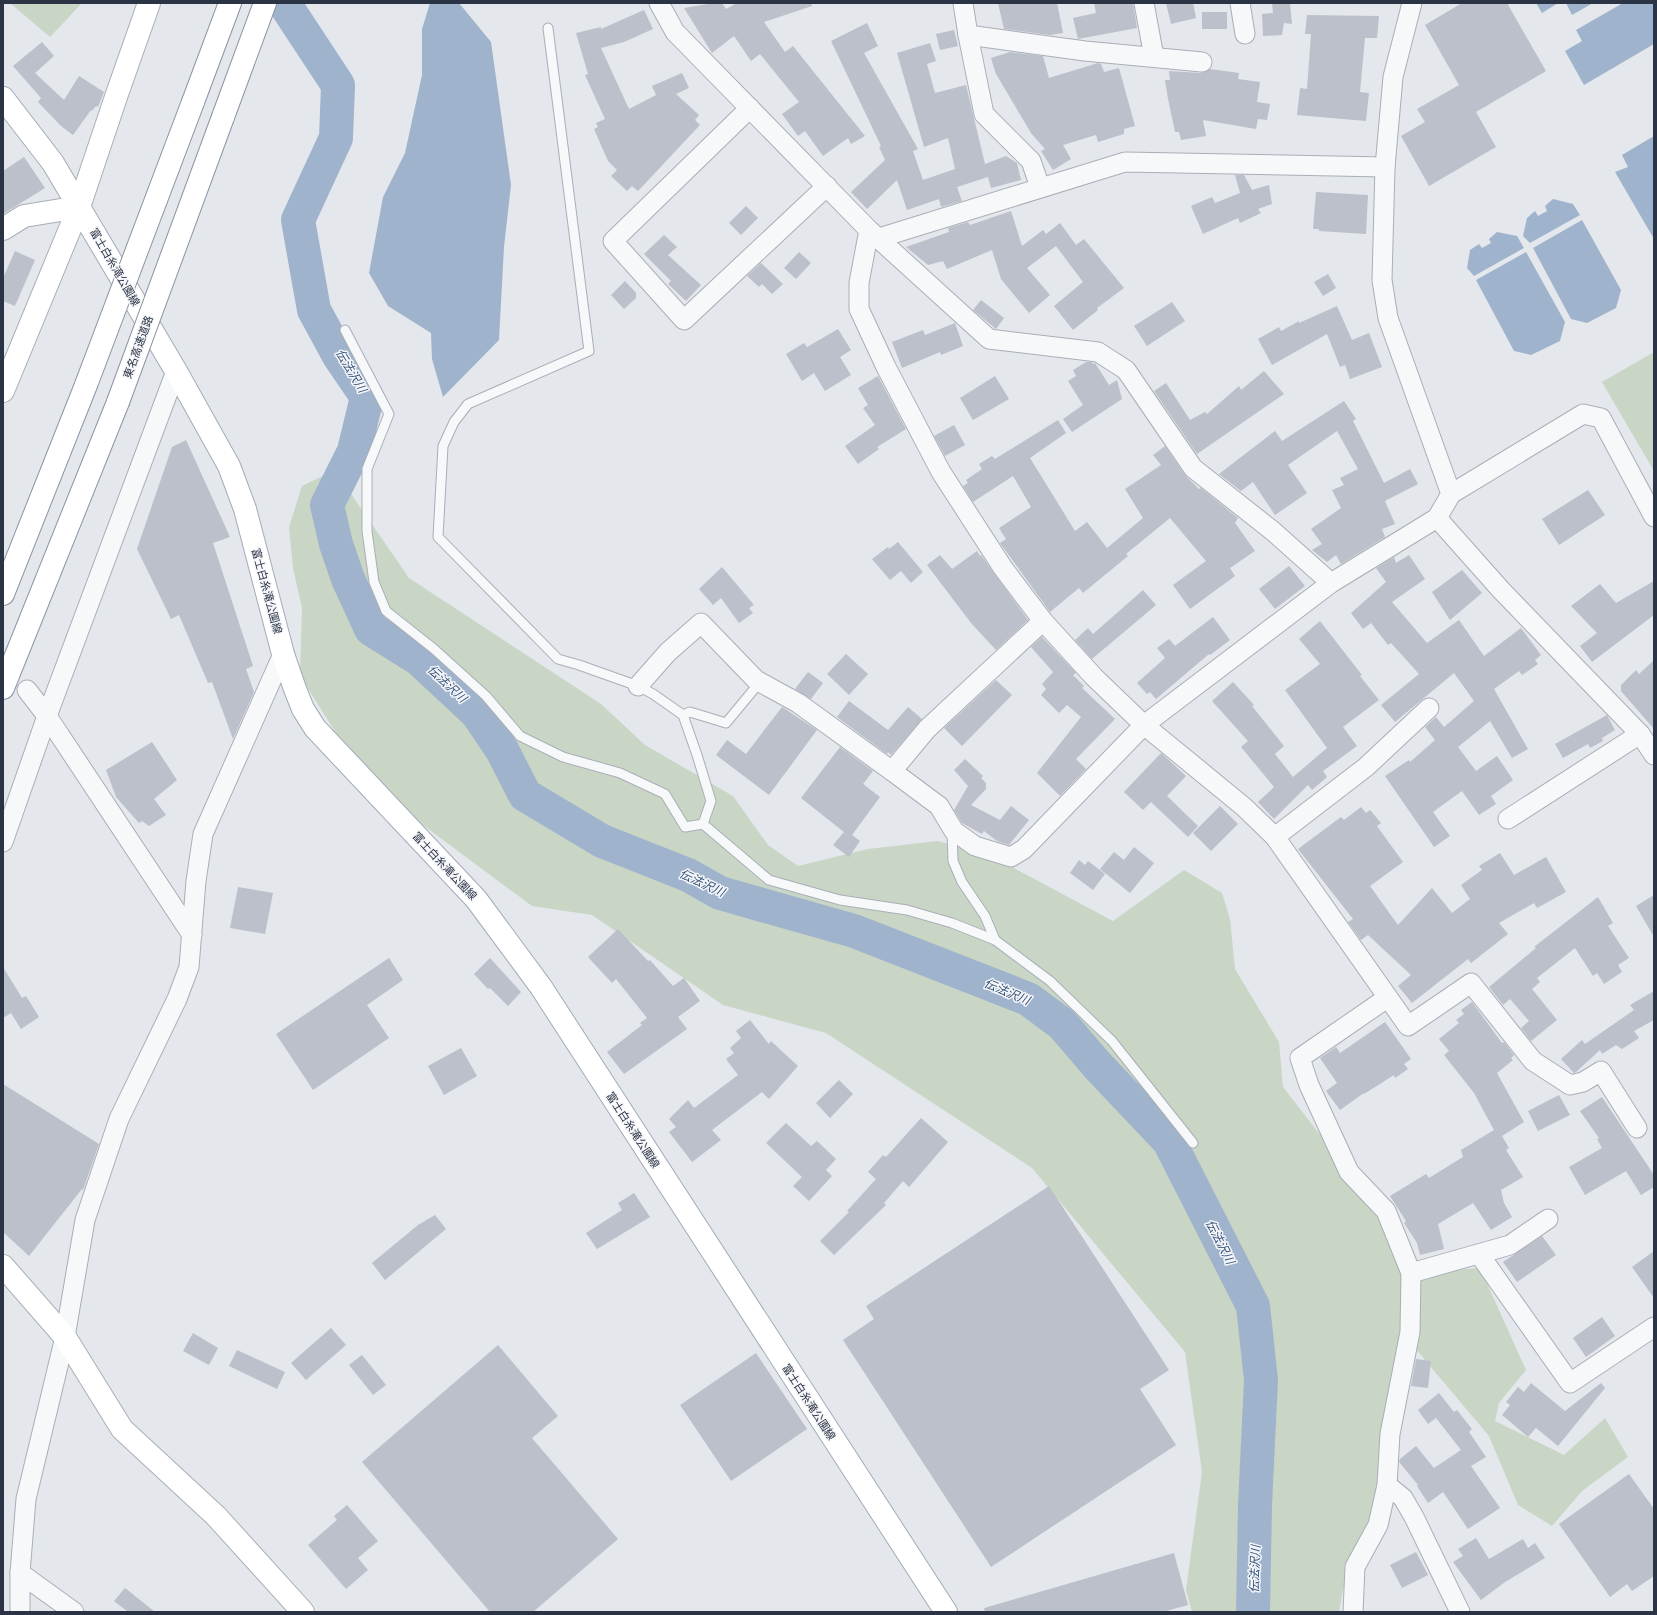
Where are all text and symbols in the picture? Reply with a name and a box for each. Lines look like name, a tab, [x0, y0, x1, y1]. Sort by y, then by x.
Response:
street label: 富士白糸滝公園線	[88, 226, 142, 308]
street label: 東名高速道路	[121, 314, 155, 380]
water label: 伝法沢川	[333, 347, 370, 397]
street label: 富士白糸滝公園線	[250, 547, 284, 635]
water label: 伝法沢川	[425, 663, 471, 707]
street label: 富士白糸滝公園線	[411, 830, 479, 902]
water label: 伝法沢川	[677, 867, 729, 900]
water label: 伝法沢川	[982, 976, 1034, 1009]
street label: 富士白糸滝公園線	[604, 1090, 662, 1170]
water label: 伝法沢川	[1203, 1217, 1238, 1268]
street label: 富士白糸滝公園線	[780, 1362, 838, 1442]
water label: 伝法沢川	[1247, 1543, 1263, 1593]

